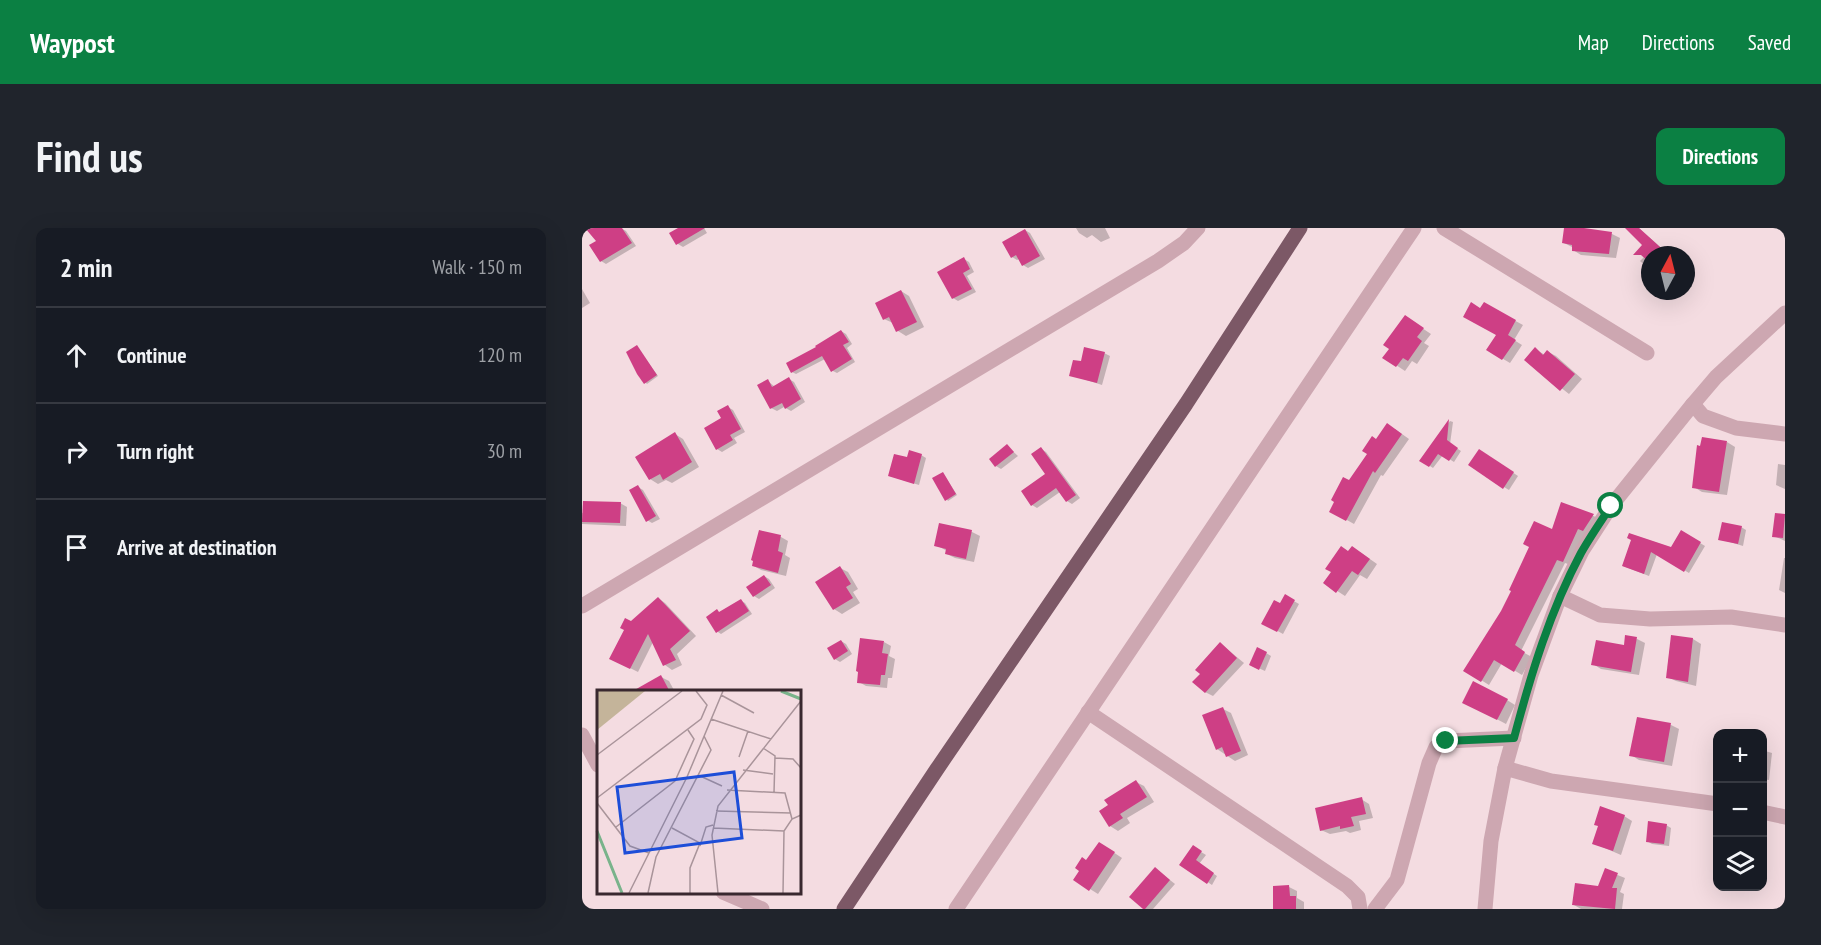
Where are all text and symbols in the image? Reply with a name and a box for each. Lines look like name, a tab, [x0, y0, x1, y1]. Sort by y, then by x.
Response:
text: Waypost	[30, 24, 115, 61]
text: Map	[1578, 29, 1609, 56]
text: Directions	[1642, 29, 1715, 56]
text: Saved	[1748, 29, 1791, 56]
button: Directions	[1656, 128, 1785, 185]
text: Find us	[36, 129, 143, 184]
north arrow	[1641, 246, 1695, 300]
text: 2 min	[60, 251, 113, 284]
text: Walk · 150 m	[432, 254, 522, 280]
icon: ahead	[60, 339, 93, 372]
text: Continue	[117, 341, 187, 369]
text: 120 m	[478, 342, 522, 368]
icon: right	[60, 435, 93, 468]
text: Turn right	[117, 437, 194, 465]
text: 30 m	[487, 438, 522, 464]
route start	[1597, 492, 1623, 518]
icon: arrive	[60, 531, 93, 564]
text: Arrive at destination	[117, 533, 277, 561]
inset map	[597, 690, 801, 894]
route end	[1432, 727, 1458, 753]
map controls	[1713, 729, 1767, 891]
button: +	[1713, 729, 1767, 783]
button: −	[1713, 783, 1767, 837]
button: layers	[1713, 837, 1767, 891]

